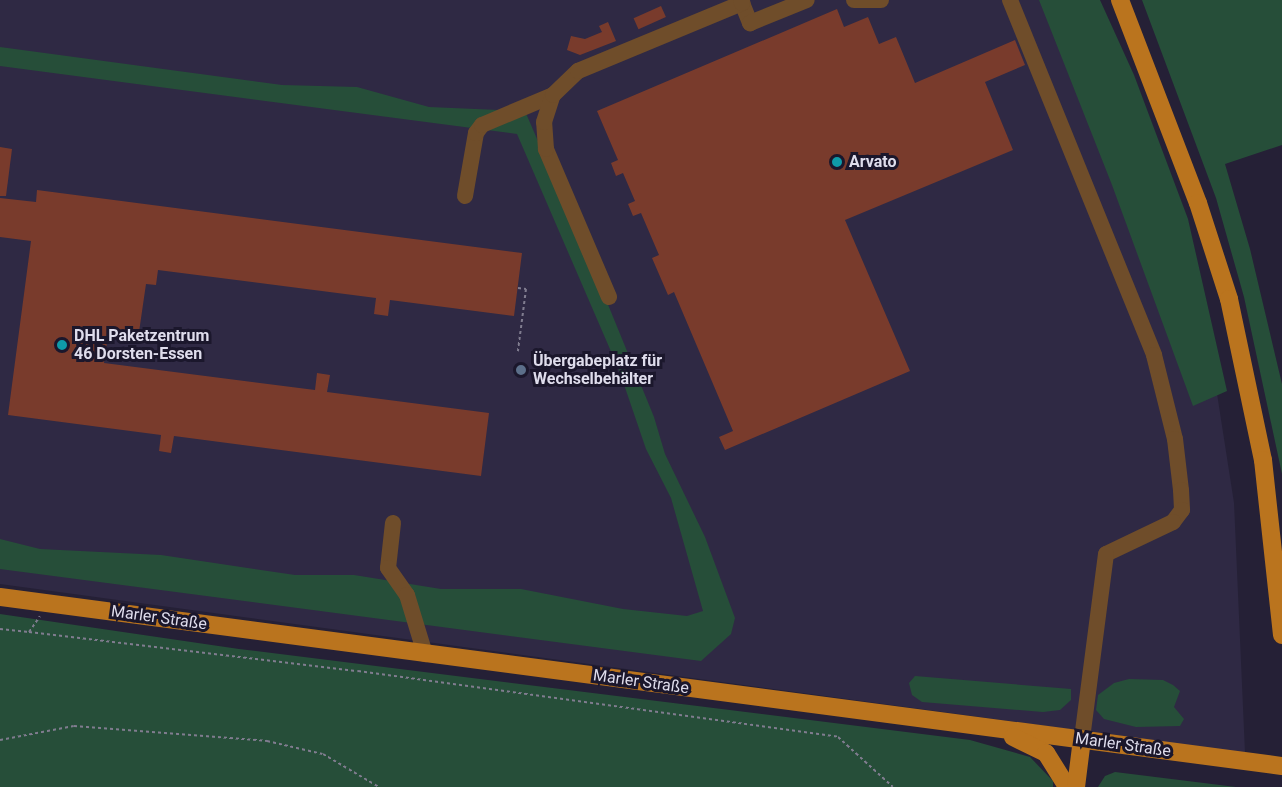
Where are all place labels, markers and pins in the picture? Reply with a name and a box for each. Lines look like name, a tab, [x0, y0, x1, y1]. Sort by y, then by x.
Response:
place label: Arvato	[849, 152, 897, 172]
marker: Arvato	[830, 155, 844, 169]
place label: DHL Paketzentrum 46 Dorsten-Essen	[74, 326, 209, 364]
marker: DHL Paketzentrum 46 Dorsten-Essen	[55, 338, 69, 352]
place label: Übergabeplatz für Wechselbehälter	[533, 351, 662, 389]
marker: Übergabeplatz für Wechselbehälter	[514, 363, 528, 377]

